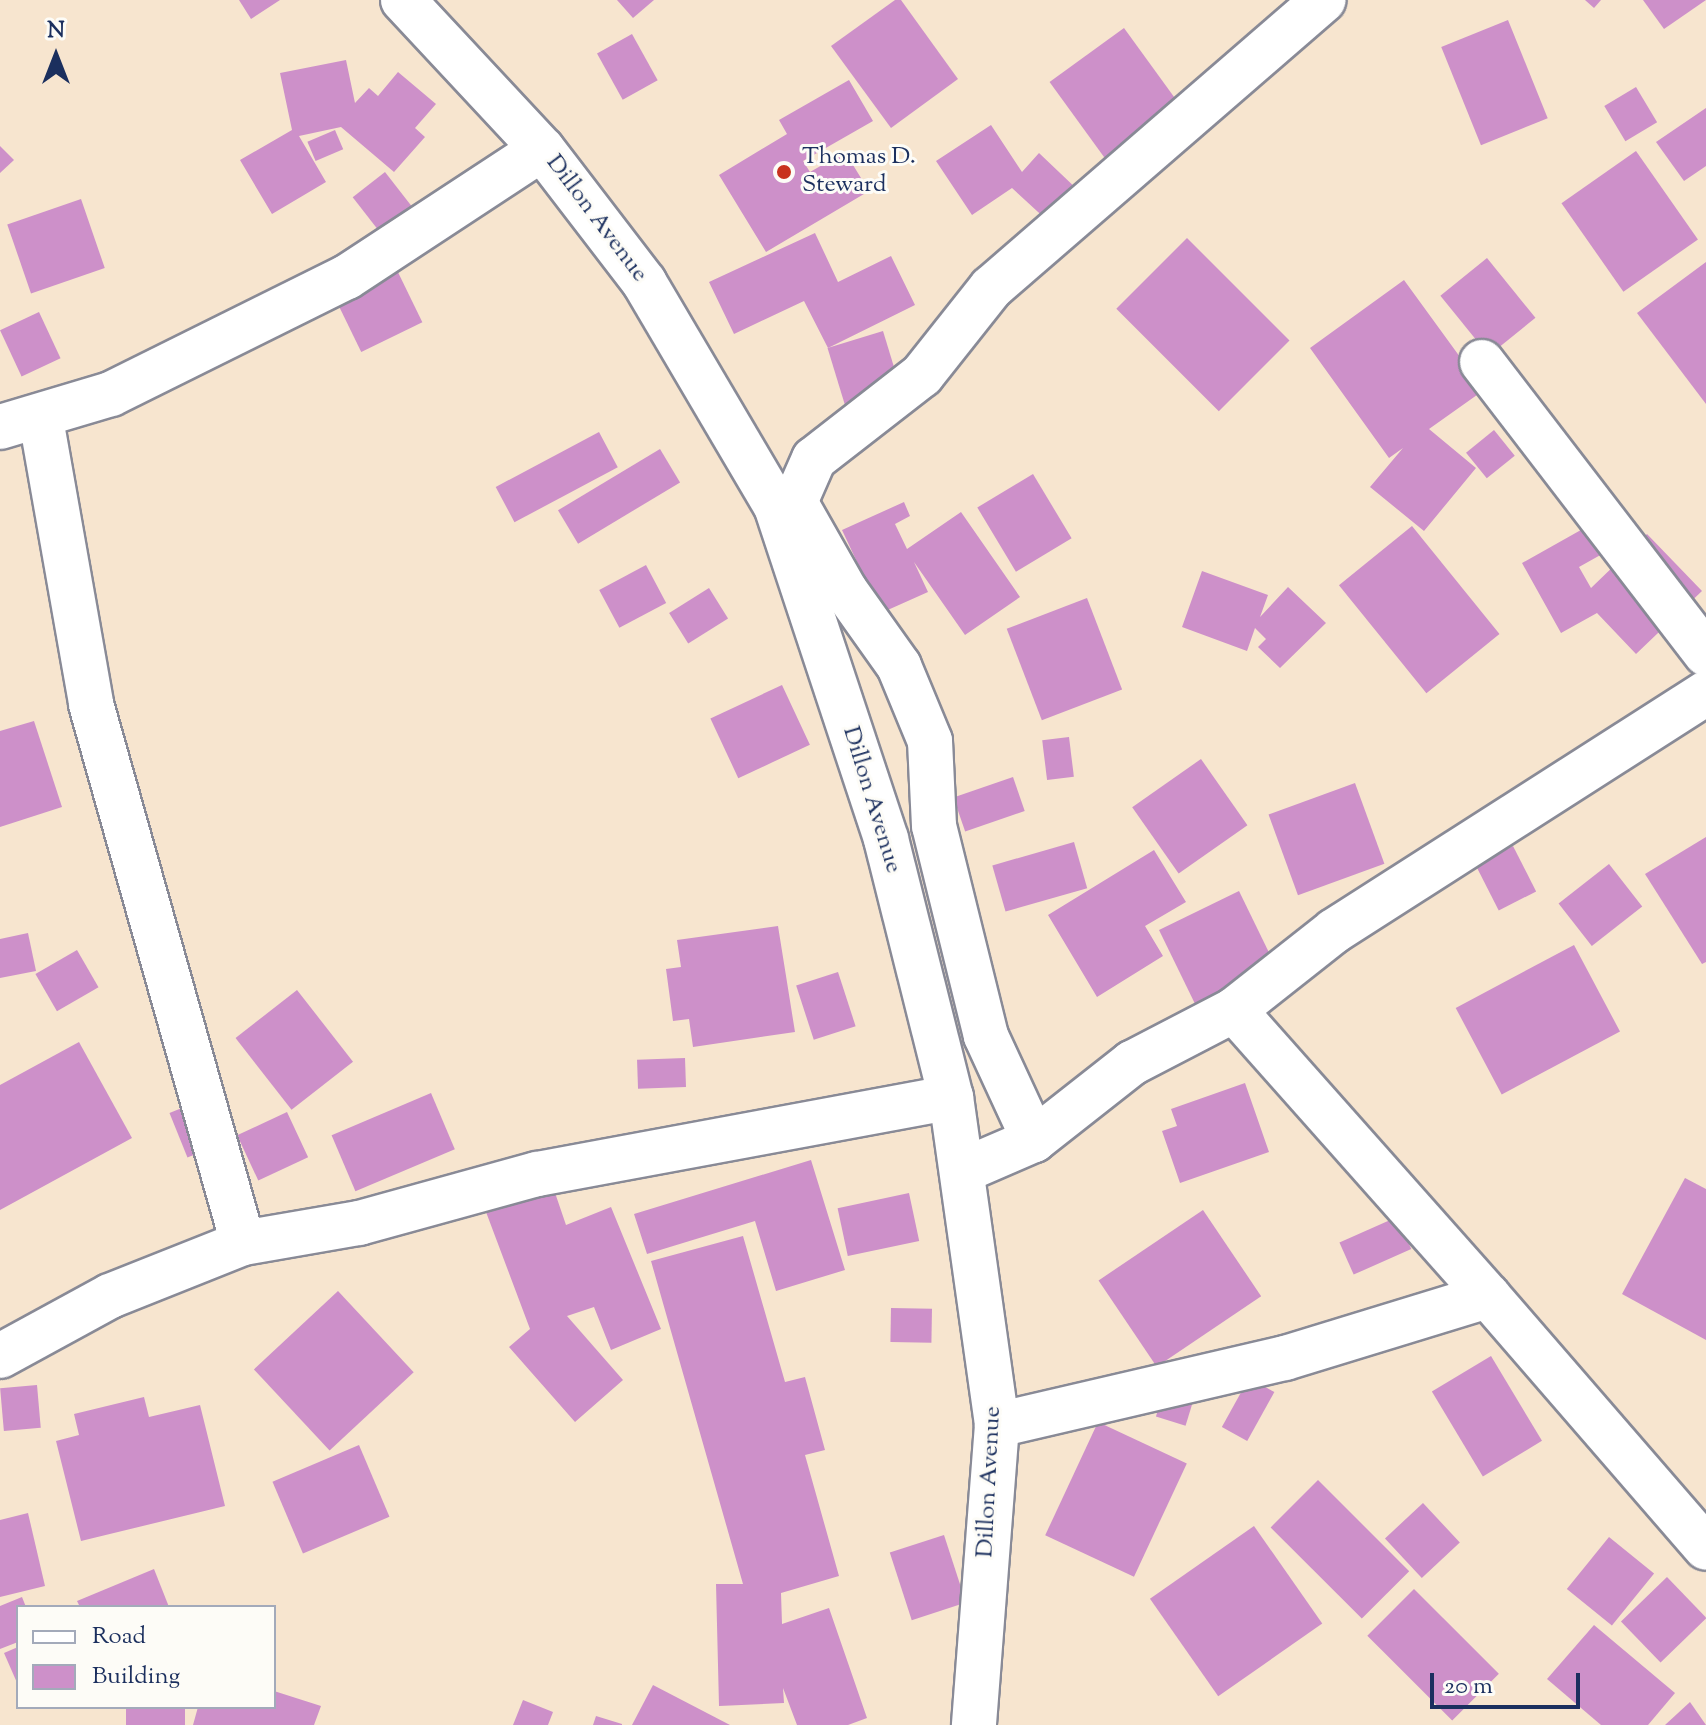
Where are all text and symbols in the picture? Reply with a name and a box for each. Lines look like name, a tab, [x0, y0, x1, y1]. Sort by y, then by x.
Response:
north arrow	[16, 16, 96, 96]
text: N	[47, 16, 65, 48]
place label: Thomas D. Steward	[802, 144, 916, 200]
street label: Dillon Avenue	[539, 150, 653, 288]
marker: Thomas D. Steward	[773, 161, 795, 183]
street label: Dillon Avenue	[835, 723, 907, 877]
street label: Dillon Avenue	[972, 1406, 1008, 1558]
legend	[16, 1605, 276, 1709]
text: Road	[92, 1620, 146, 1654]
scale bar	[1434, 1657, 1584, 1707]
text: Building	[92, 1660, 180, 1694]
text: 20 m	[1444, 1670, 1493, 1704]

